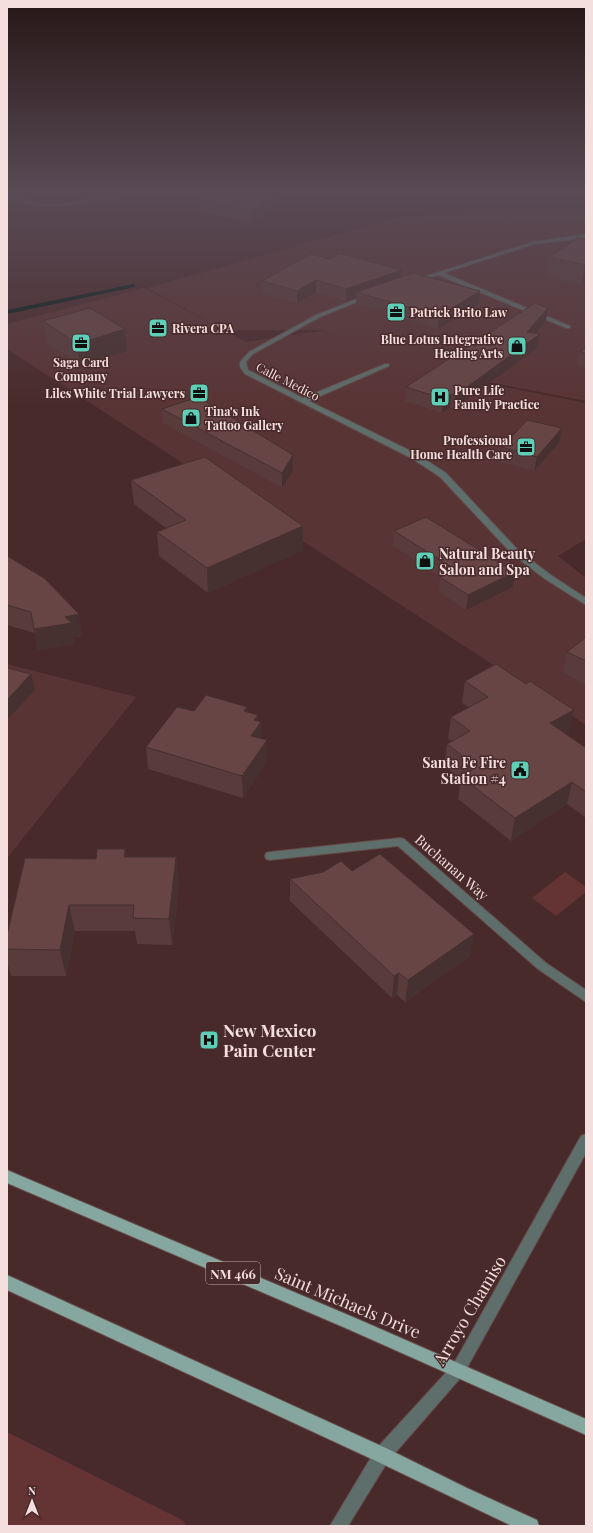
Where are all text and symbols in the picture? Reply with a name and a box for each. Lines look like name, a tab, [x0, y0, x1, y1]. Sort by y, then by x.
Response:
office icon: Patrick Brito Law	[385, 301, 407, 323]
place label: Patrick Brito Law	[410, 304, 508, 320]
office icon: Rivera CPA	[147, 317, 169, 339]
place label: Rivera CPA	[172, 320, 235, 336]
place label: Blue Lotus Integrative Healing Arts	[381, 331, 503, 361]
office icon: Saga Card Company	[70, 332, 92, 354]
shop icon: Blue Lotus Integrative Healing Arts	[506, 335, 528, 357]
place label: Saga Card Company	[53, 354, 109, 384]
street label: Calle Medico	[254, 358, 323, 404]
office icon: Liles White Trial Lawyers	[188, 382, 210, 404]
place label: Pure Life Family Practice	[454, 382, 540, 412]
place label: Liles White Trial Lawyers	[45, 385, 185, 401]
hospital icon: Pure Life Family Practice	[429, 386, 451, 408]
place label: Tina's Ink Tattoo Gallery	[205, 403, 284, 433]
shop icon: Tina's Ink Tattoo Gallery	[180, 407, 202, 429]
place label: Professional Home Health Care	[410, 432, 512, 462]
office icon: Professional Home Health Care	[515, 436, 537, 458]
place label: Natural Beauty Salon and Spa	[439, 544, 536, 579]
shop icon: Natural Beauty Salon and Spa	[414, 550, 436, 572]
place label: Santa Fe Fire Station #4	[422, 753, 506, 788]
public building icon: Santa Fe Fire Station #4	[509, 759, 531, 781]
street label: Buchanan Way	[411, 830, 493, 904]
place label: New Mexico Pain Center	[223, 1019, 316, 1061]
hospital icon: New Mexico Pain Center	[198, 1029, 220, 1051]
street label: Arroyo Chamiso	[427, 1251, 510, 1370]
street label: Saint Michaels Drive	[272, 1261, 424, 1343]
road number: NM 466	[206, 1262, 260, 1284]
north arrow	[12, 1481, 52, 1521]
text: N	[28, 1483, 36, 1498]

